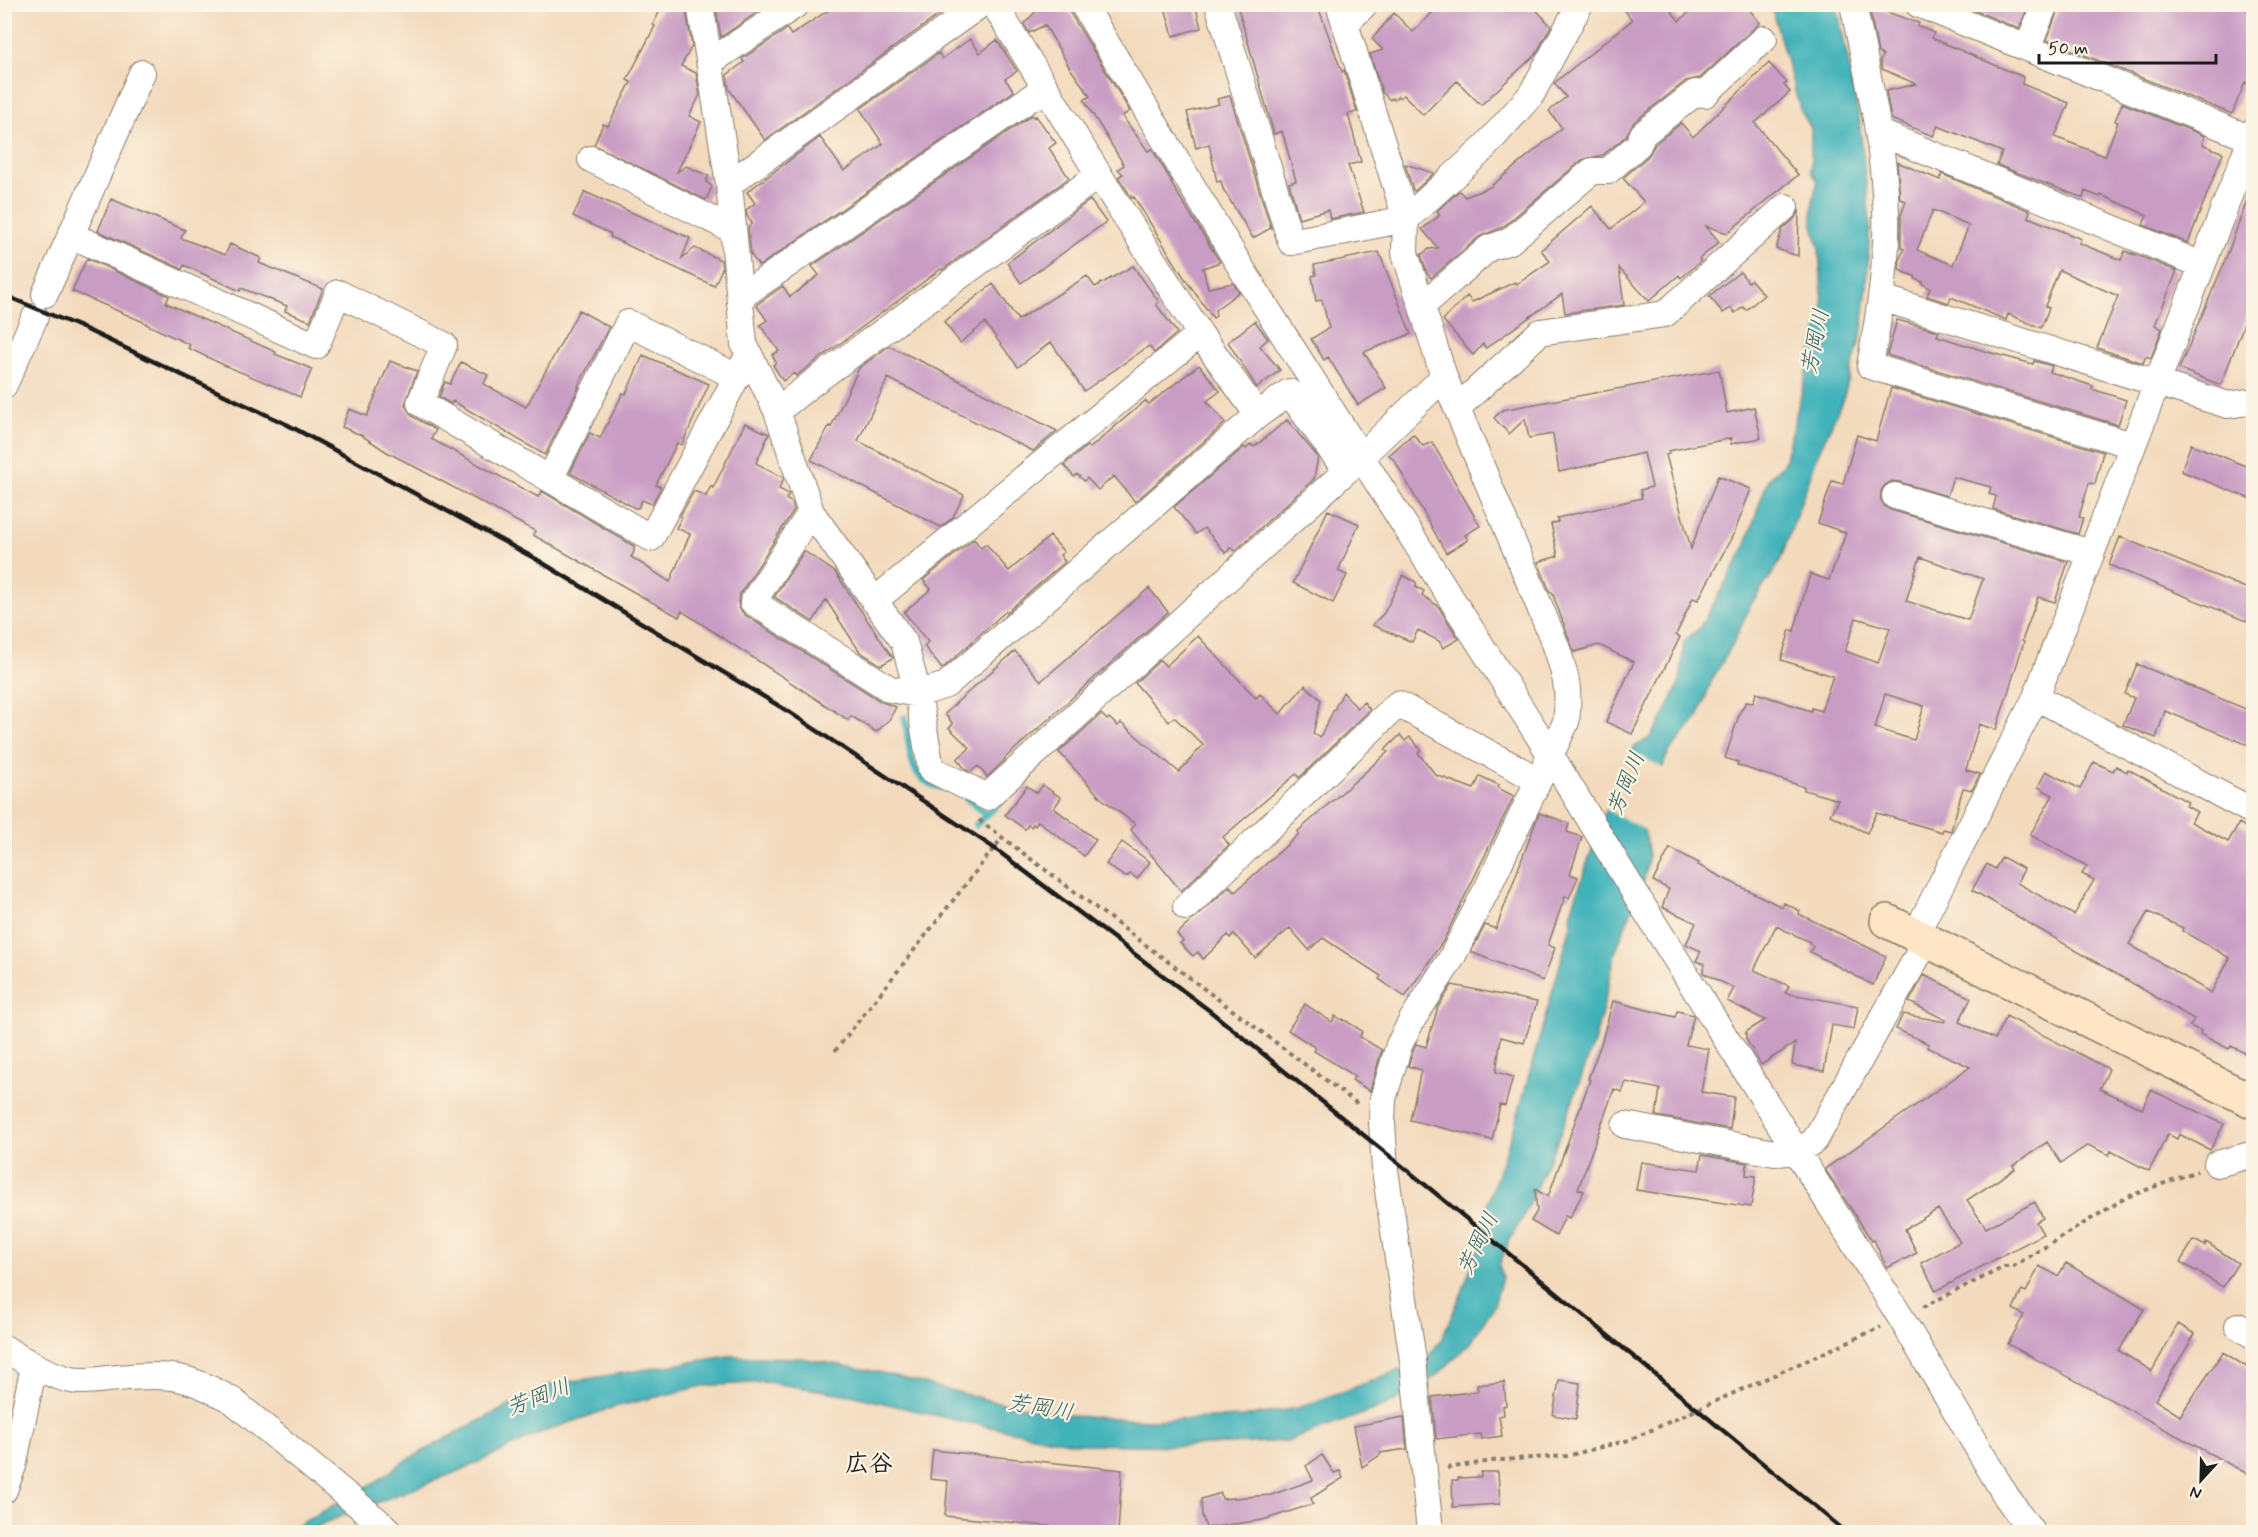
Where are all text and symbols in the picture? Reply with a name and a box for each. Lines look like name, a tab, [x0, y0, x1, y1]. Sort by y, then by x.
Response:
scale bar	[2039, 27, 2216, 65]
text: 50 m	[2048, 37, 2088, 61]
water label: 芳岡川	[1795, 306, 1837, 377]
water label: 芳岡川	[1602, 748, 1652, 820]
water label: 芳岡川	[1452, 1208, 1506, 1280]
water label: 芳岡川	[503, 1373, 575, 1423]
water label: 芳岡川	[1006, 1388, 1076, 1427]
district label: 広谷	[845, 1449, 893, 1480]
north arrow	[2171, 1450, 2231, 1510]
text: N	[2187, 1481, 2205, 1504]

